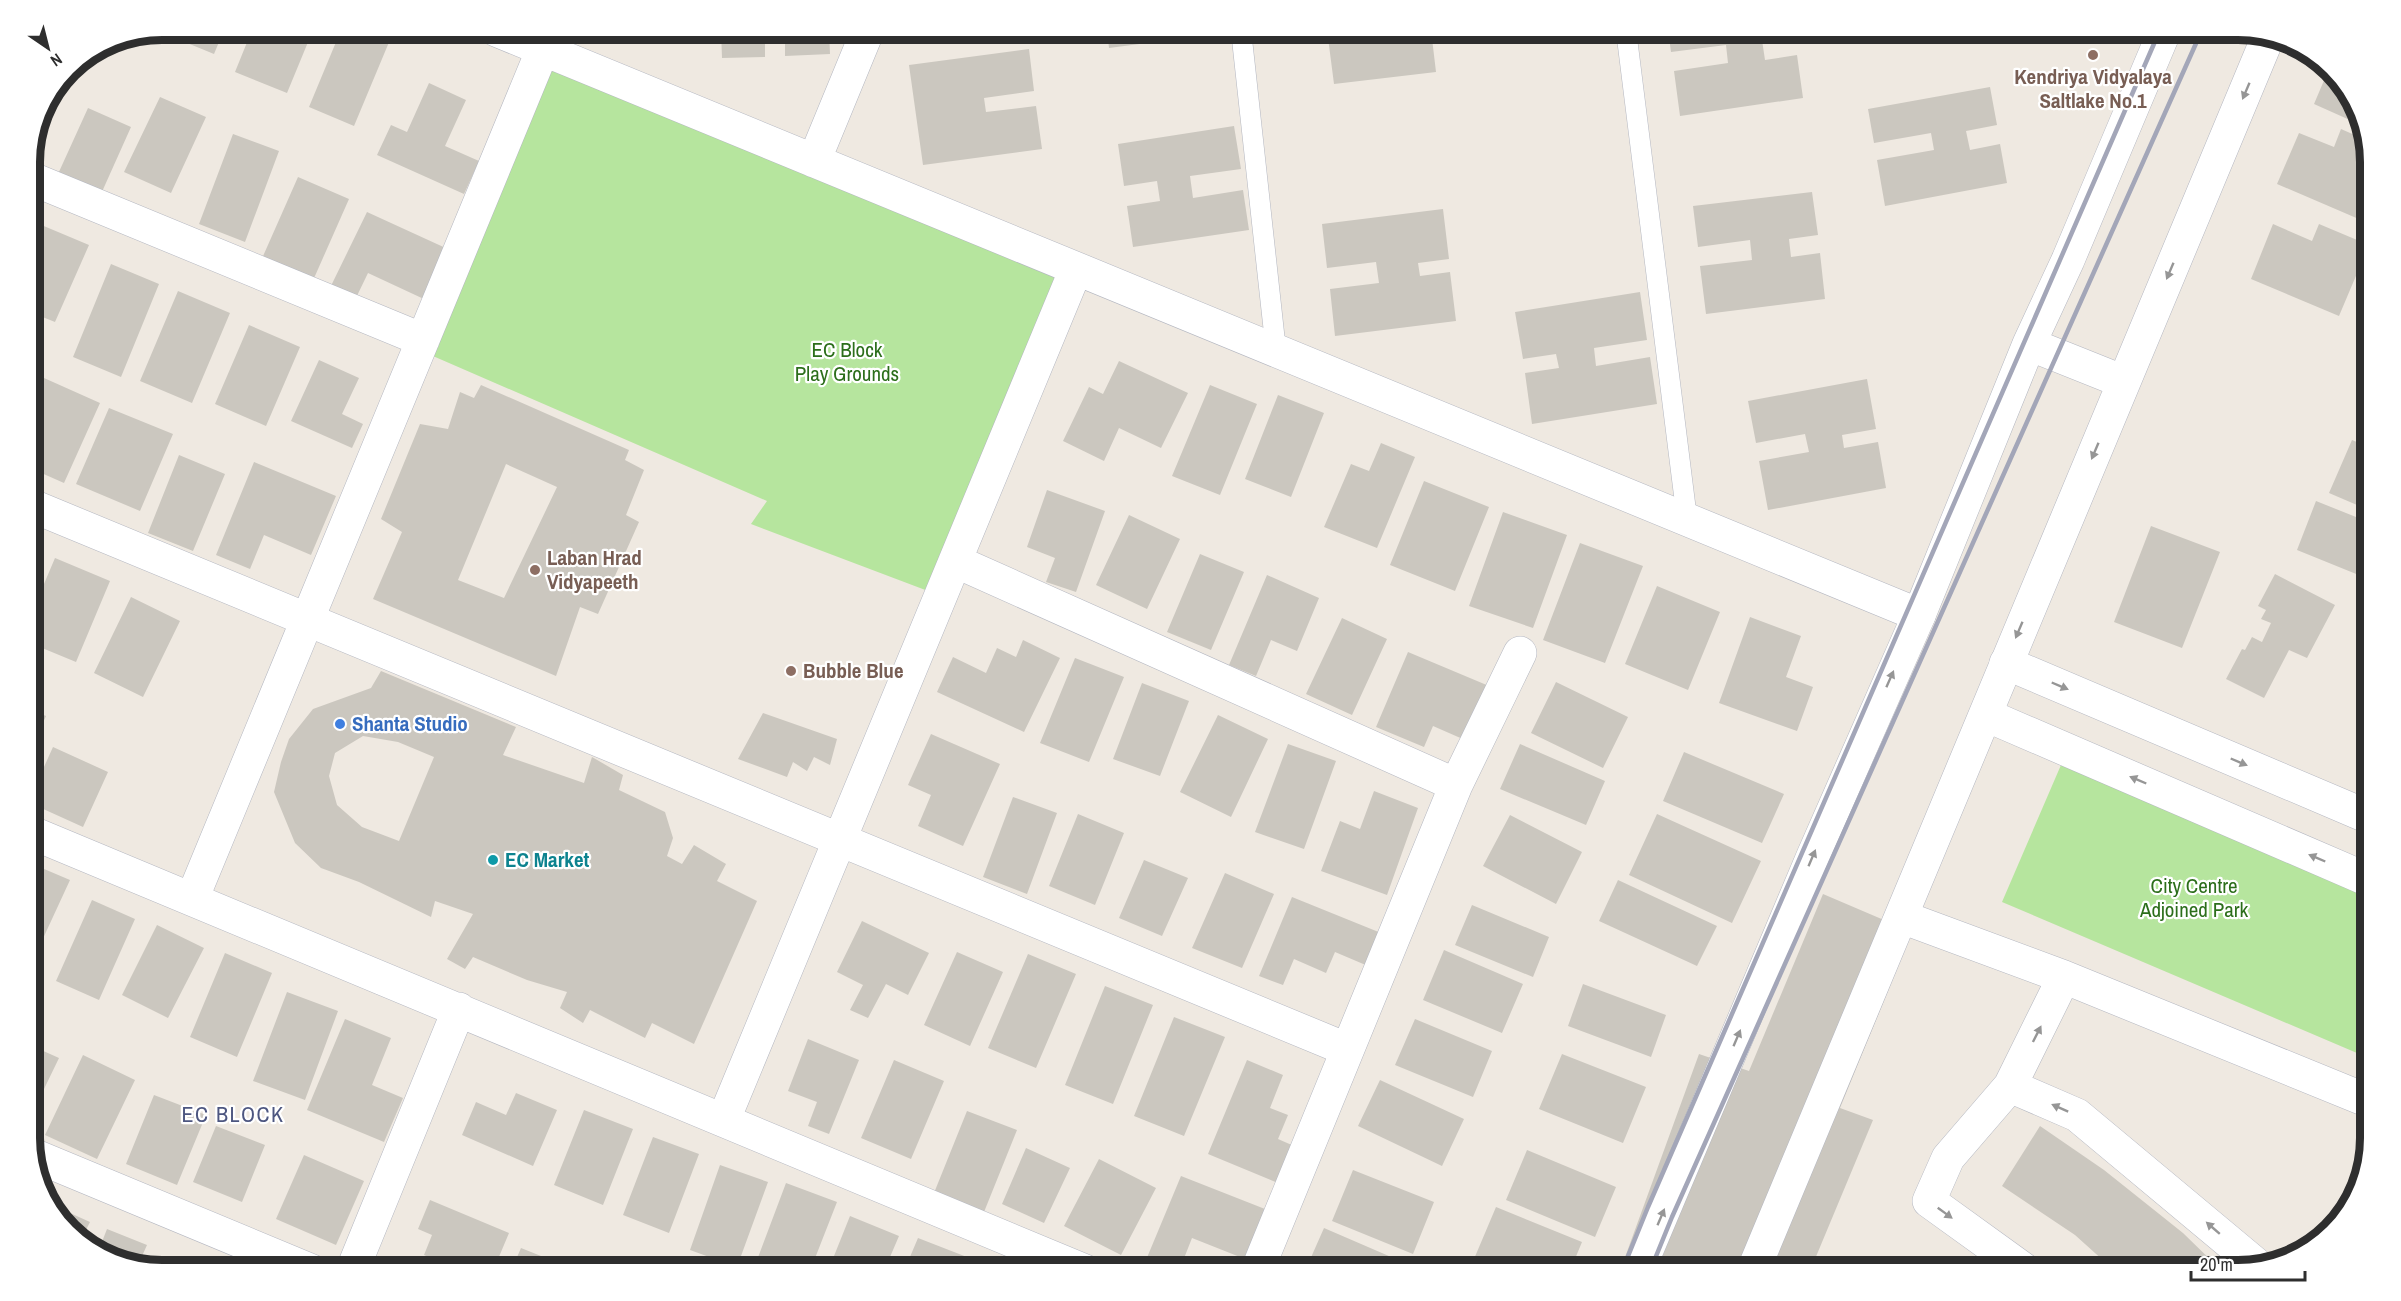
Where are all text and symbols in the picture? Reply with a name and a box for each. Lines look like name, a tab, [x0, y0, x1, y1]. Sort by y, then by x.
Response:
north arrow	[18, 18, 78, 78]
marker: Kendriya Vidyalaya Saltlake No.1	[2086, 48, 2100, 62]
text: N	[46, 49, 67, 72]
place label: Kendriya Vidyalaya Saltlake No.1	[2014, 62, 2172, 115]
one-way arrow	[2241, 82, 2250, 100]
one-way arrow	[2165, 262, 2174, 280]
park label: EC Block Play Grounds	[795, 335, 899, 388]
one-way arrow	[2090, 442, 2100, 460]
place label: Laban Hrad Vidyapeeth	[547, 543, 642, 596]
marker: Laban Hrad Vidyapeeth	[528, 563, 542, 577]
one-way arrow	[2014, 622, 2024, 640]
place label: Bubble Blue	[803, 656, 903, 685]
marker: Bubble Blue	[784, 664, 798, 678]
one-way arrow	[1886, 671, 1895, 688]
one-way arrow	[2051, 681, 2069, 691]
place label: Shanta Studio	[352, 709, 468, 738]
marker: Shanta Studio	[333, 717, 347, 731]
one-way arrow	[2230, 758, 2248, 767]
one-way arrow	[2130, 776, 2147, 785]
place label: EC Market	[505, 845, 589, 874]
one-way arrow	[1808, 849, 1817, 867]
marker: EC Market	[486, 853, 500, 867]
one-way arrow	[2308, 853, 2326, 863]
park label: City Centre Adjoined Park	[2139, 871, 2248, 924]
one-way arrow	[2031, 1025, 2041, 1043]
one-way arrow	[1733, 1029, 1742, 1047]
district label: EC BLOCK	[181, 1099, 285, 1129]
one-way arrow	[2051, 1103, 2069, 1113]
one-way arrow	[1936, 1207, 1952, 1219]
one-way arrow	[1656, 1209, 1665, 1226]
one-way arrow	[2206, 1222, 2221, 1235]
scale bar	[2191, 1244, 2305, 1282]
text: 20 m	[2200, 1252, 2233, 1277]

